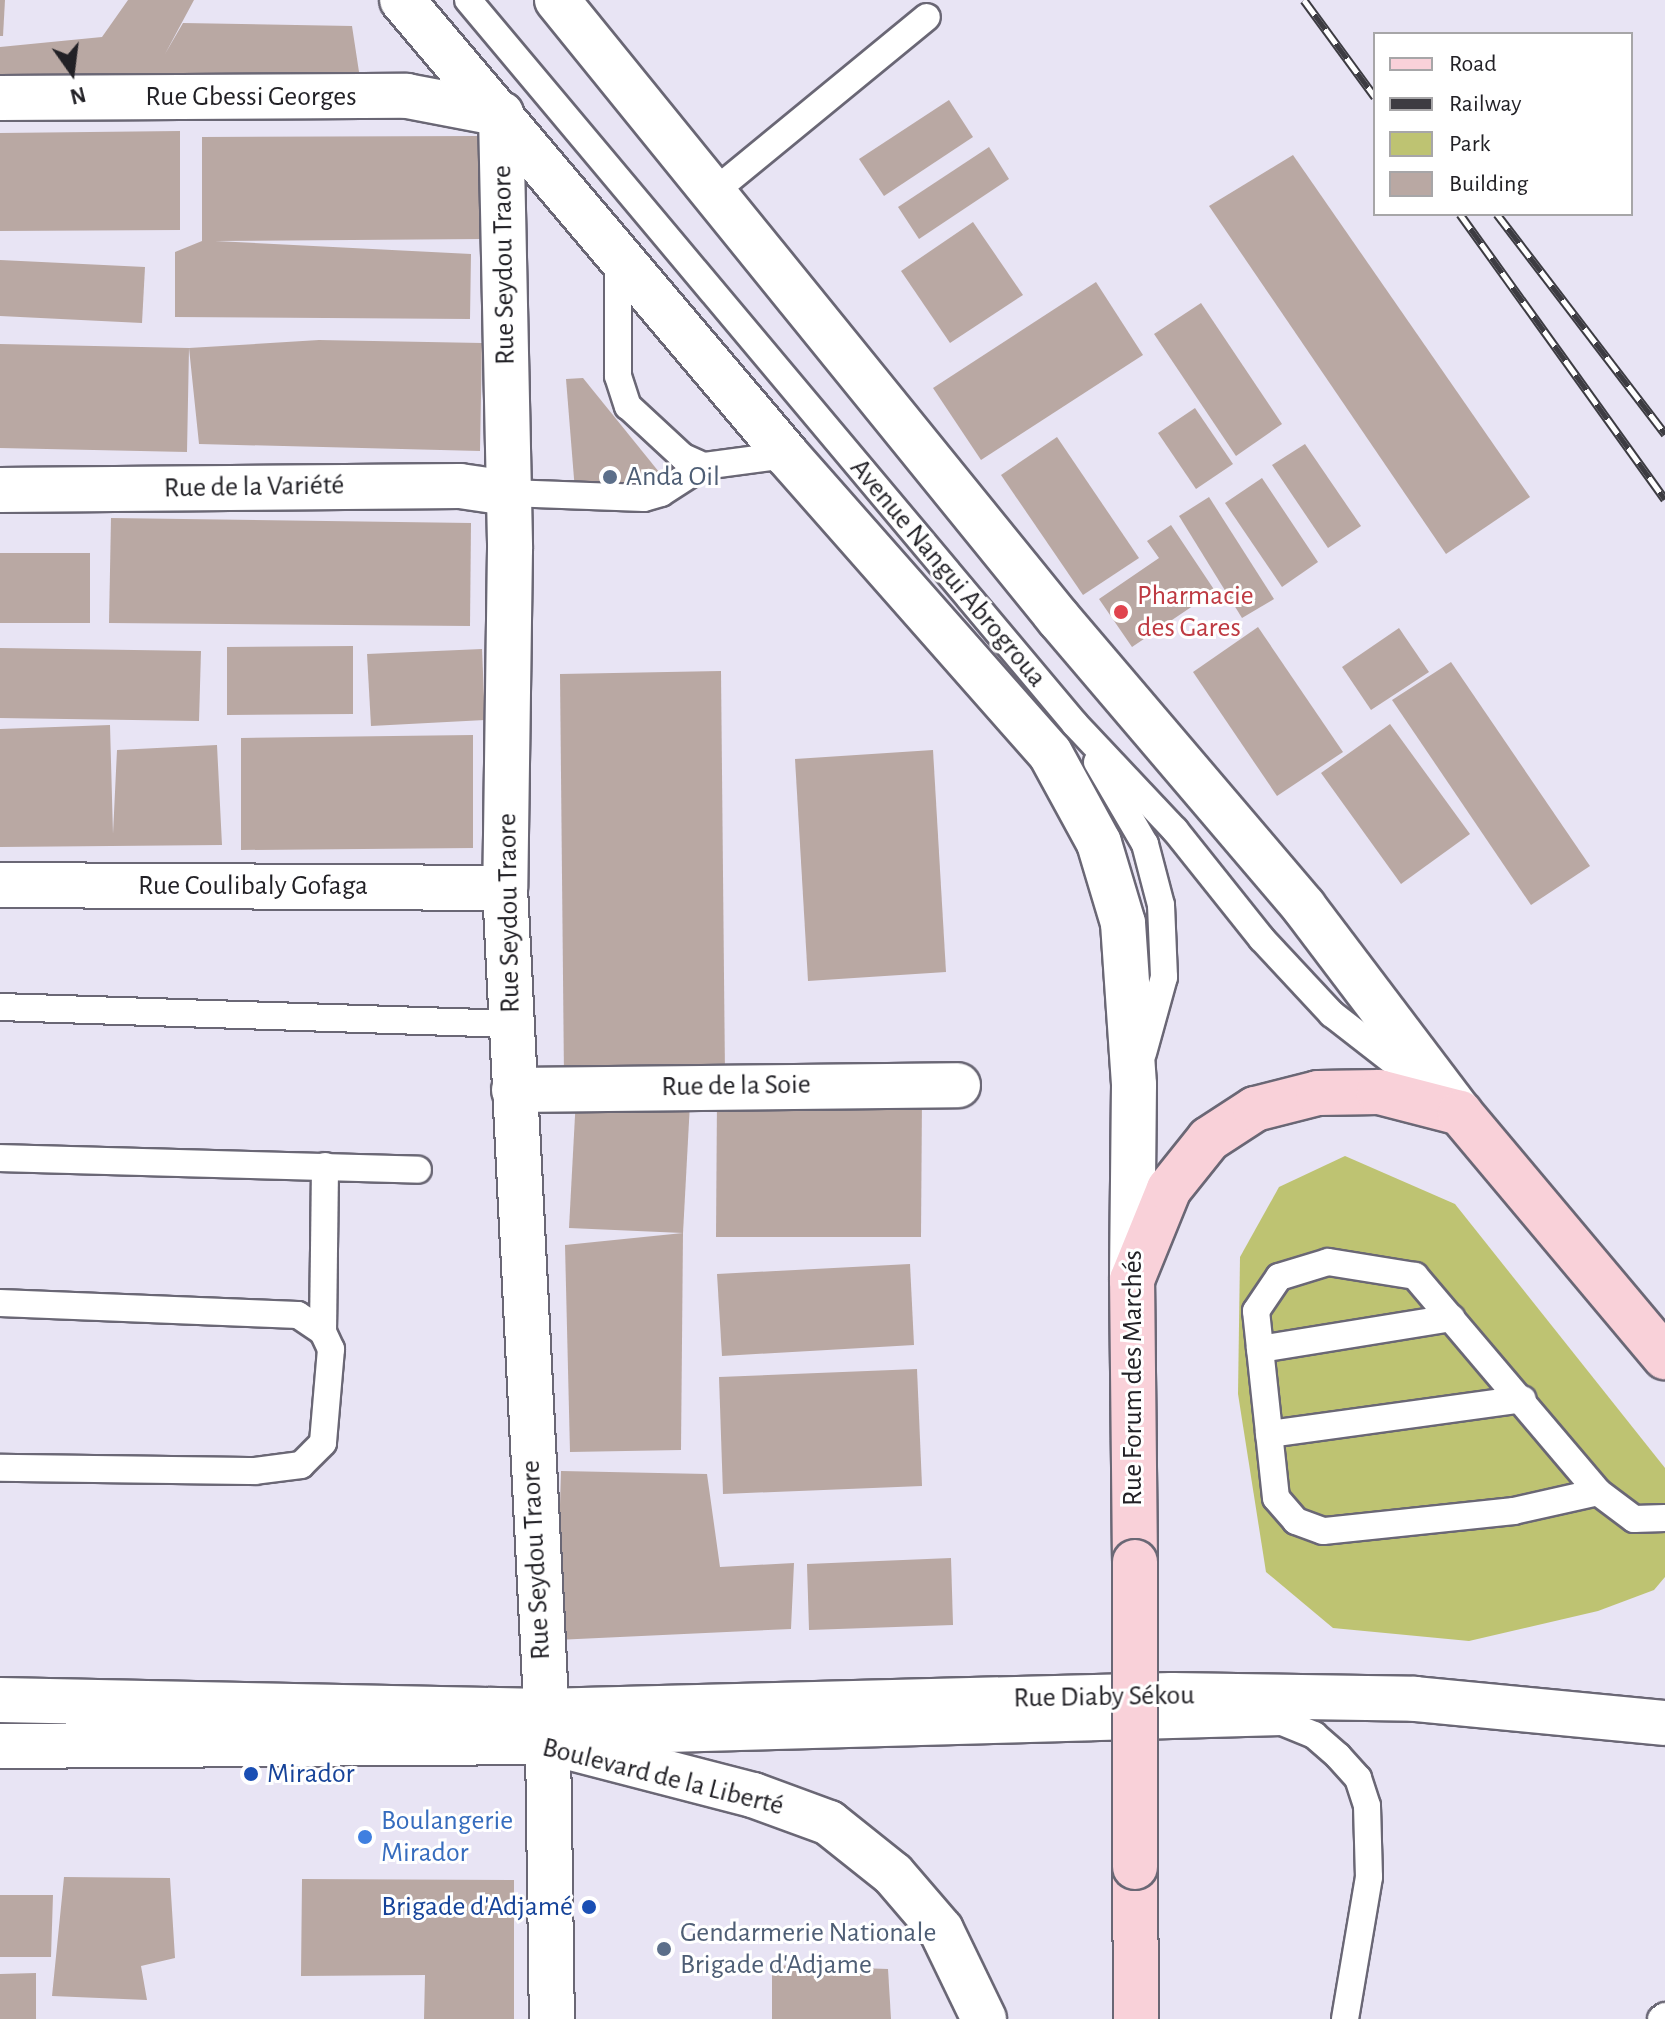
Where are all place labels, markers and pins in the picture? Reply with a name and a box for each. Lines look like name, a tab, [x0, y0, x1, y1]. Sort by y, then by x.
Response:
place label: Anda Oil	[626, 460, 720, 494]
marker: Anda Oil	[601, 468, 619, 486]
place label: Pharmacie des Gares	[1137, 579, 1254, 645]
marker: Pharmacie des Gares	[1112, 603, 1130, 621]
place label: Mirador	[267, 1757, 355, 1791]
marker: Mirador	[242, 1765, 260, 1783]
place label: Boulangerie Mirador	[381, 1804, 513, 1870]
marker: Boulangerie Mirador	[356, 1828, 374, 1846]
place label: Brigade d'Adjamé	[381, 1890, 573, 1924]
marker: Brigade d'Adjamé	[580, 1898, 598, 1916]
place label: Gendarmerie Nationale Brigade d'Adjame	[680, 1916, 936, 1982]
marker: Gendarmerie Nationale Brigade d'Adjame	[655, 1940, 673, 1958]

